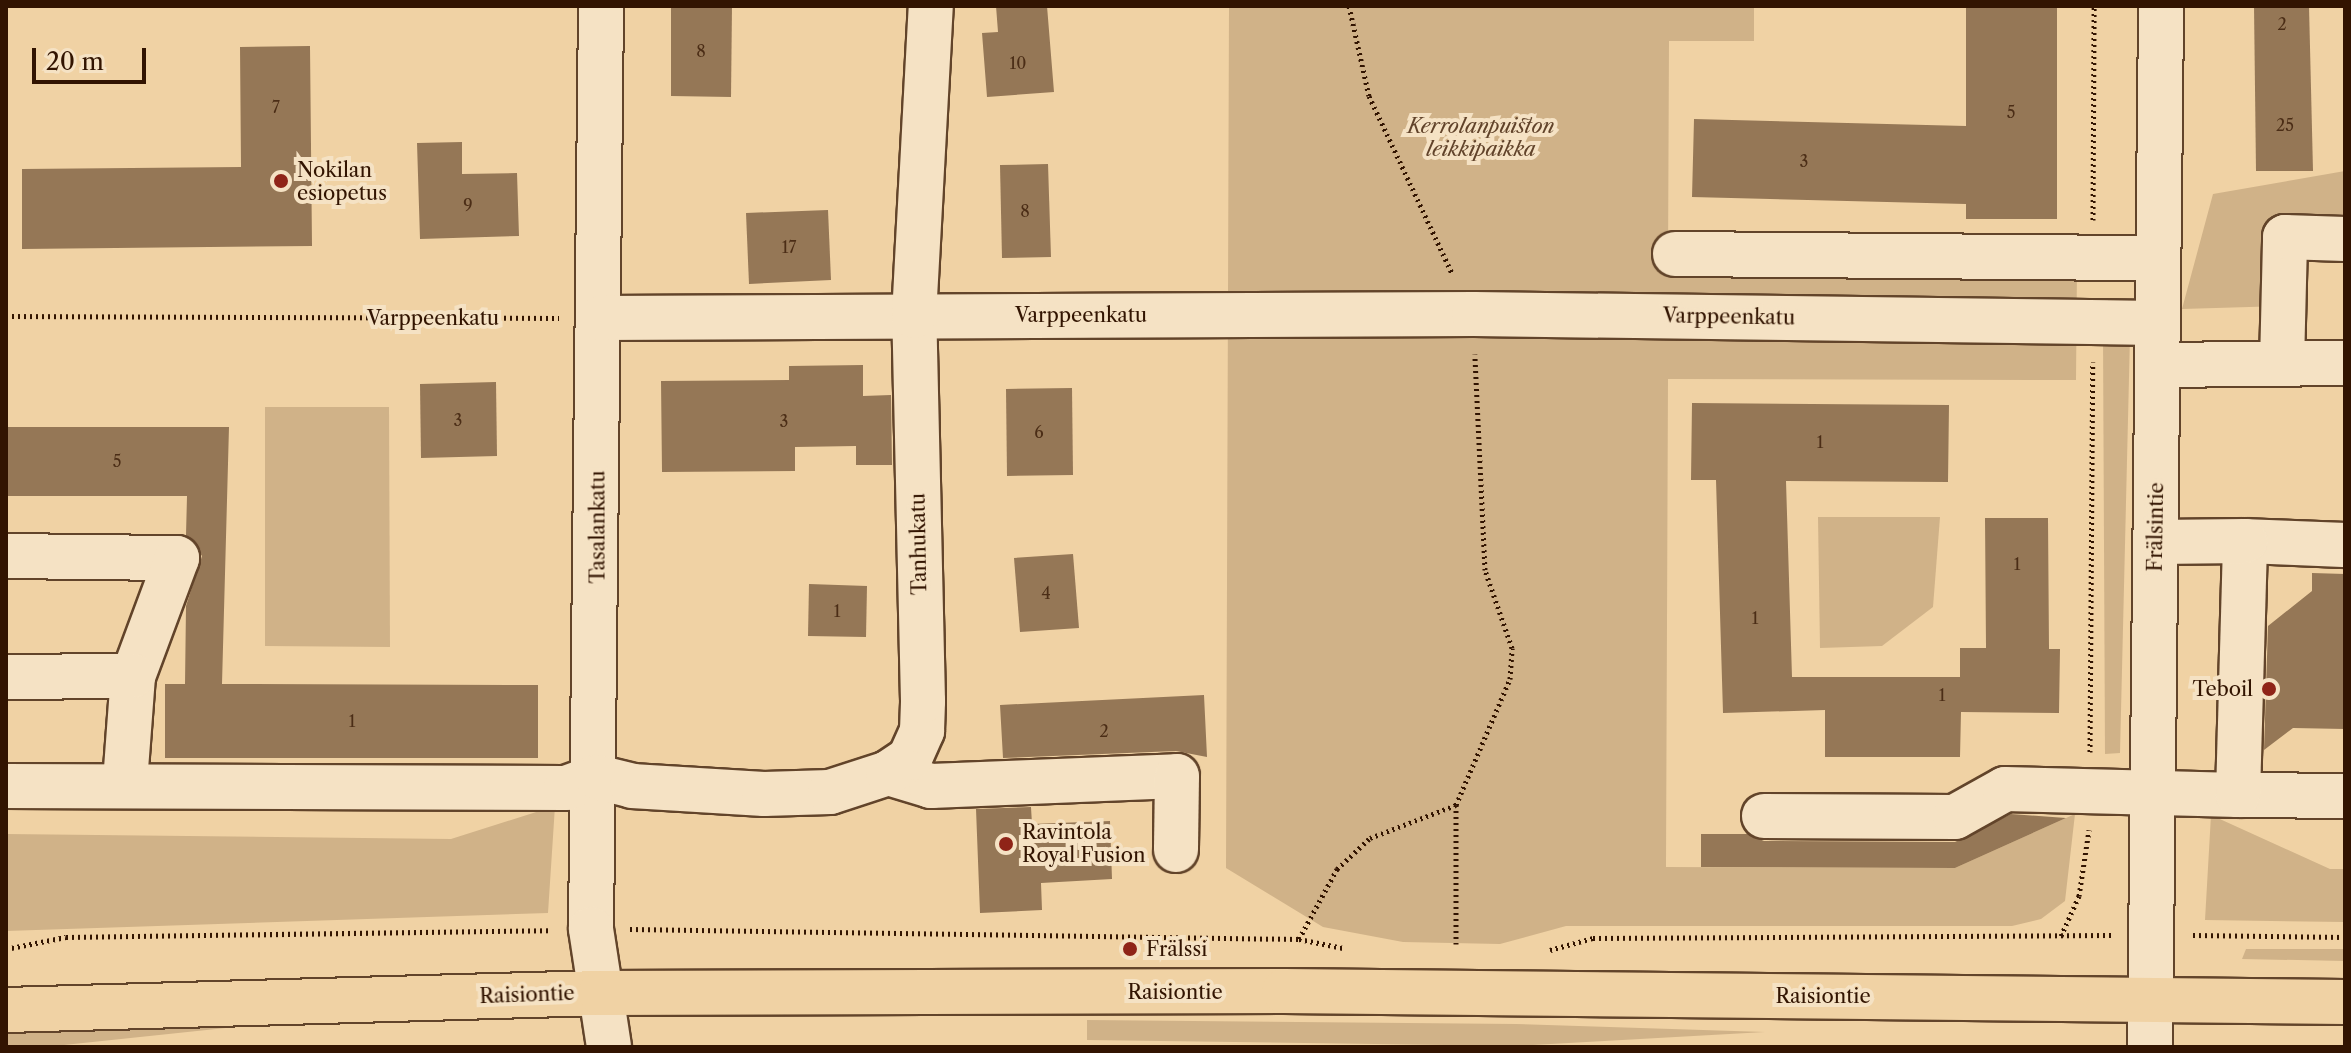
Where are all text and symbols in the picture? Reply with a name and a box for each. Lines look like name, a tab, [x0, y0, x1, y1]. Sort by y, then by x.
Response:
house number: 2	[2277, 14, 2287, 34]
scale bar	[36, 32, 150, 82]
house number: 8	[696, 41, 706, 61]
text: 20 m	[46, 47, 104, 76]
house number: 10	[1010, 53, 1026, 73]
house number: 7	[272, 97, 280, 117]
house number: 5	[2007, 102, 2015, 122]
park label: Kerrolanpuiston leikkipaikka	[1407, 114, 1555, 161]
house number: 25	[2276, 115, 2294, 135]
house number: 3	[1800, 151, 1808, 171]
place label: Nokilan esiopetus	[297, 158, 387, 205]
marker: Nokilan esiopetus	[272, 172, 290, 190]
house number: 9	[463, 195, 473, 215]
house number: 8	[1020, 201, 1030, 221]
house number: 17	[782, 237, 796, 257]
street label: Varppeenkatu	[1015, 303, 1147, 327]
street label: Varppeenkatu	[1663, 304, 1795, 330]
street label: Varppeenkatu	[367, 306, 499, 330]
house number: 3	[454, 410, 462, 430]
house number: 3	[780, 411, 788, 431]
house number: 6	[1034, 422, 1044, 442]
house number: 1	[1817, 432, 1823, 452]
house number: 5	[113, 451, 121, 471]
street label: Tasalankatu	[586, 471, 610, 583]
street label: Frälsintie	[2143, 482, 2169, 572]
street label: Tanhukatu	[906, 493, 932, 595]
house number: 1	[2014, 554, 2020, 574]
house number: 4	[1041, 583, 1051, 603]
house number: 1	[834, 601, 840, 621]
house number: 1	[1752, 608, 1758, 628]
place label: Teboil	[2192, 677, 2253, 701]
marker: Teboil	[2260, 680, 2278, 698]
house number: 1	[1939, 685, 1945, 705]
house number: 1	[349, 711, 355, 731]
house number: 2	[1099, 721, 1109, 741]
place label: Ravintola Royal Fusion	[1022, 820, 1145, 867]
marker: Ravintola Royal Fusion	[997, 835, 1015, 853]
place label: Frälssi	[1146, 937, 1207, 961]
marker: Frälssi	[1121, 940, 1139, 958]
street label: Raisiontie	[1127, 980, 1223, 1004]
street label: Raisiontie	[479, 981, 575, 1009]
street label: Raisiontie	[1775, 984, 1871, 1008]

